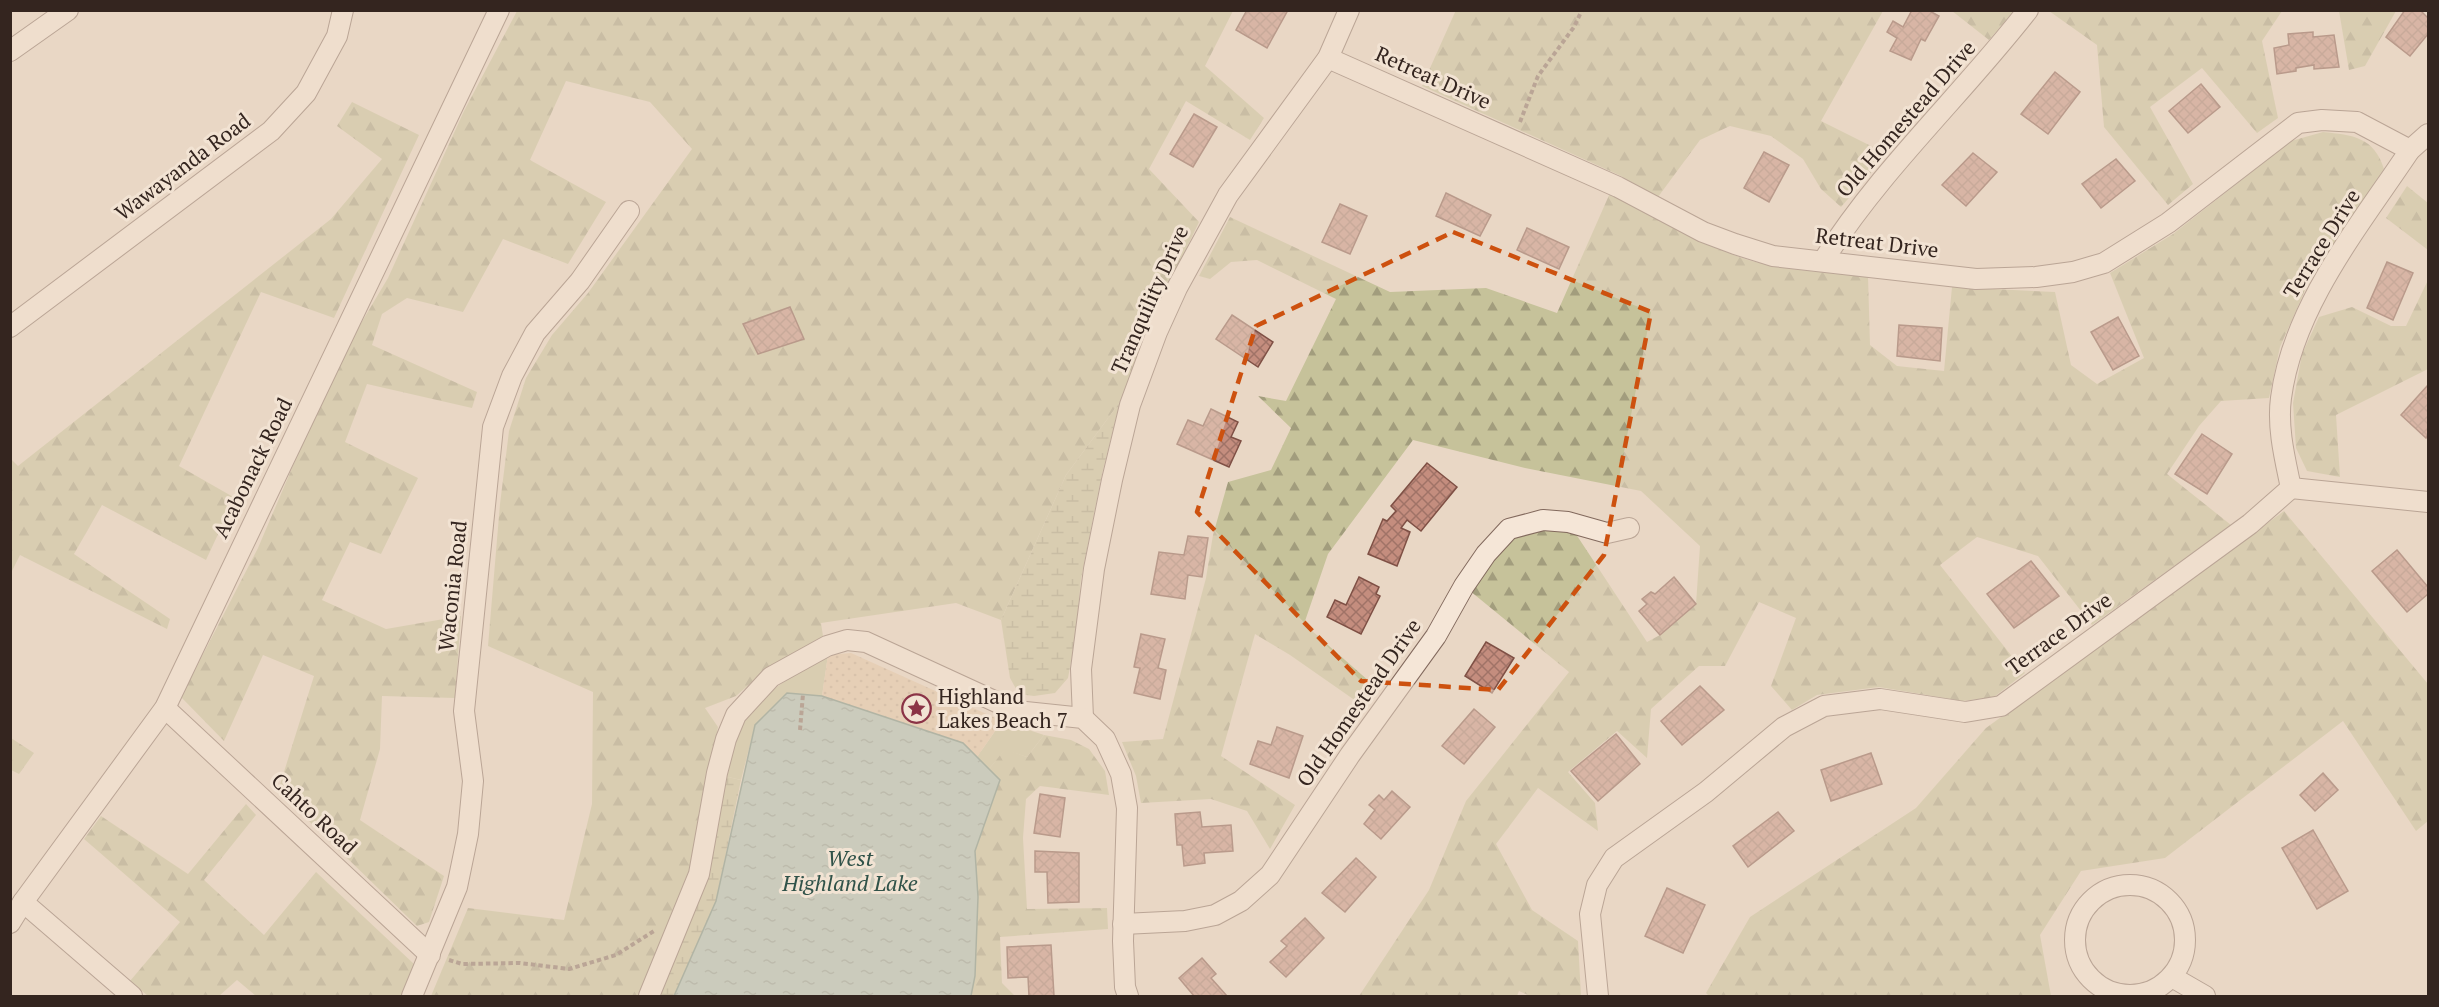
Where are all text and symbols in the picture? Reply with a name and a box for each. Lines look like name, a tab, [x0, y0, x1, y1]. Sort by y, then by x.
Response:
street label: Old Homestead Drive	[1829, 34, 1981, 203]
street label: Retreat Drive	[1371, 39, 1496, 115]
street label: Wawayanda Road	[109, 106, 256, 226]
street label: Terrace Drive	[2276, 183, 2366, 304]
street label: Tranquility Drive	[1104, 221, 1194, 378]
street label: Retreat Drive	[1814, 221, 1940, 263]
street label: Acabonack Road	[206, 393, 298, 542]
street label: Waconia Road	[431, 519, 473, 653]
street label: Terrace Drive	[2000, 585, 2117, 681]
street label: Old Homestead Drive	[1290, 613, 1427, 792]
place label: Highland Lakes Beach 7	[938, 682, 1068, 734]
place icon: Highland Lakes Beach 7	[901, 693, 933, 725]
street label: Cahto Road	[266, 766, 364, 861]
water label: West Highland Lake	[781, 843, 918, 897]

